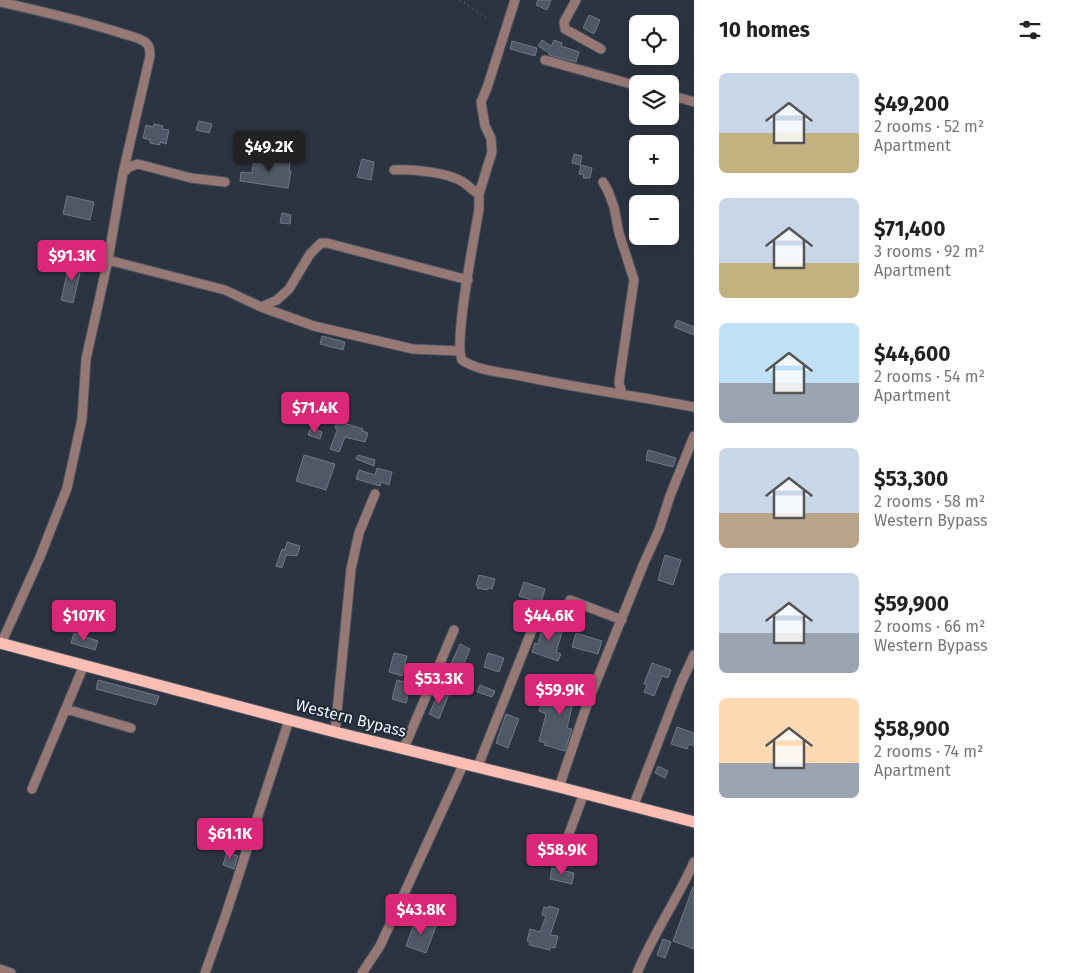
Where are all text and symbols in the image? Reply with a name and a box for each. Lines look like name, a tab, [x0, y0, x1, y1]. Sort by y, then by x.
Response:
map controls	[629, 15, 679, 245]
button: locate	[629, 15, 679, 65]
icon: filters	[1016, 16, 1044, 44]
text: 10 homes	[719, 17, 810, 43]
button: layers	[629, 75, 679, 125]
text: $49,200	[874, 91, 949, 117]
icon: home	[759, 93, 819, 153]
text: 2 rooms · 52 m²	[874, 117, 984, 136]
pin: $49.2K	[228, 130, 310, 173]
button: +	[629, 135, 679, 185]
text: Apartment	[874, 136, 951, 155]
text: $49.2K	[245, 137, 293, 156]
button: −	[629, 195, 679, 245]
text: $71,400	[874, 216, 945, 242]
icon: home	[759, 218, 819, 278]
pin: $91.3K	[31, 240, 113, 282]
text: 3 rooms · 92 m²	[874, 242, 984, 261]
text: $91.3K	[48, 246, 96, 265]
text: Apartment	[874, 261, 951, 280]
text: $44,600	[874, 341, 951, 367]
icon: home	[759, 343, 819, 403]
text: 2 rooms · 54 m²	[874, 367, 985, 386]
text: Apartment	[874, 386, 951, 405]
pin: $71.4K	[274, 392, 356, 434]
text: $71.4K	[292, 398, 338, 417]
text: $53,300	[874, 466, 948, 492]
icon: home	[759, 468, 819, 528]
text: 2 rooms · 58 m²	[874, 492, 985, 511]
text: Western Bypass	[874, 511, 988, 530]
text: $59,900	[874, 591, 949, 617]
icon: home	[759, 593, 819, 653]
pin: $107K	[49, 600, 119, 642]
pin: $44.6K	[508, 600, 590, 642]
text: $107K	[63, 606, 105, 625]
text: $44.6K	[524, 606, 574, 625]
text: 2 rooms · 66 m²	[874, 617, 985, 636]
text: Western Bypass	[874, 636, 988, 655]
pin: $53.3K	[398, 662, 480, 705]
text: $53.3K	[415, 669, 463, 688]
pin: $59.9K	[519, 674, 601, 716]
text: $59.9K	[536, 680, 584, 699]
street label: Western Bypass	[294, 695, 408, 741]
text: $58,900	[874, 716, 950, 742]
icon: home	[759, 718, 819, 778]
text: 2 rooms · 74 m²	[874, 742, 983, 761]
text: Apartment	[874, 761, 951, 780]
pin: $61.1K	[189, 818, 271, 860]
text: $61.1K	[208, 824, 252, 843]
pin: $58.9K	[521, 834, 603, 876]
text: $58.9K	[537, 840, 587, 859]
pin: $43.8K	[380, 894, 462, 936]
text: $43.8K	[396, 900, 446, 919]

